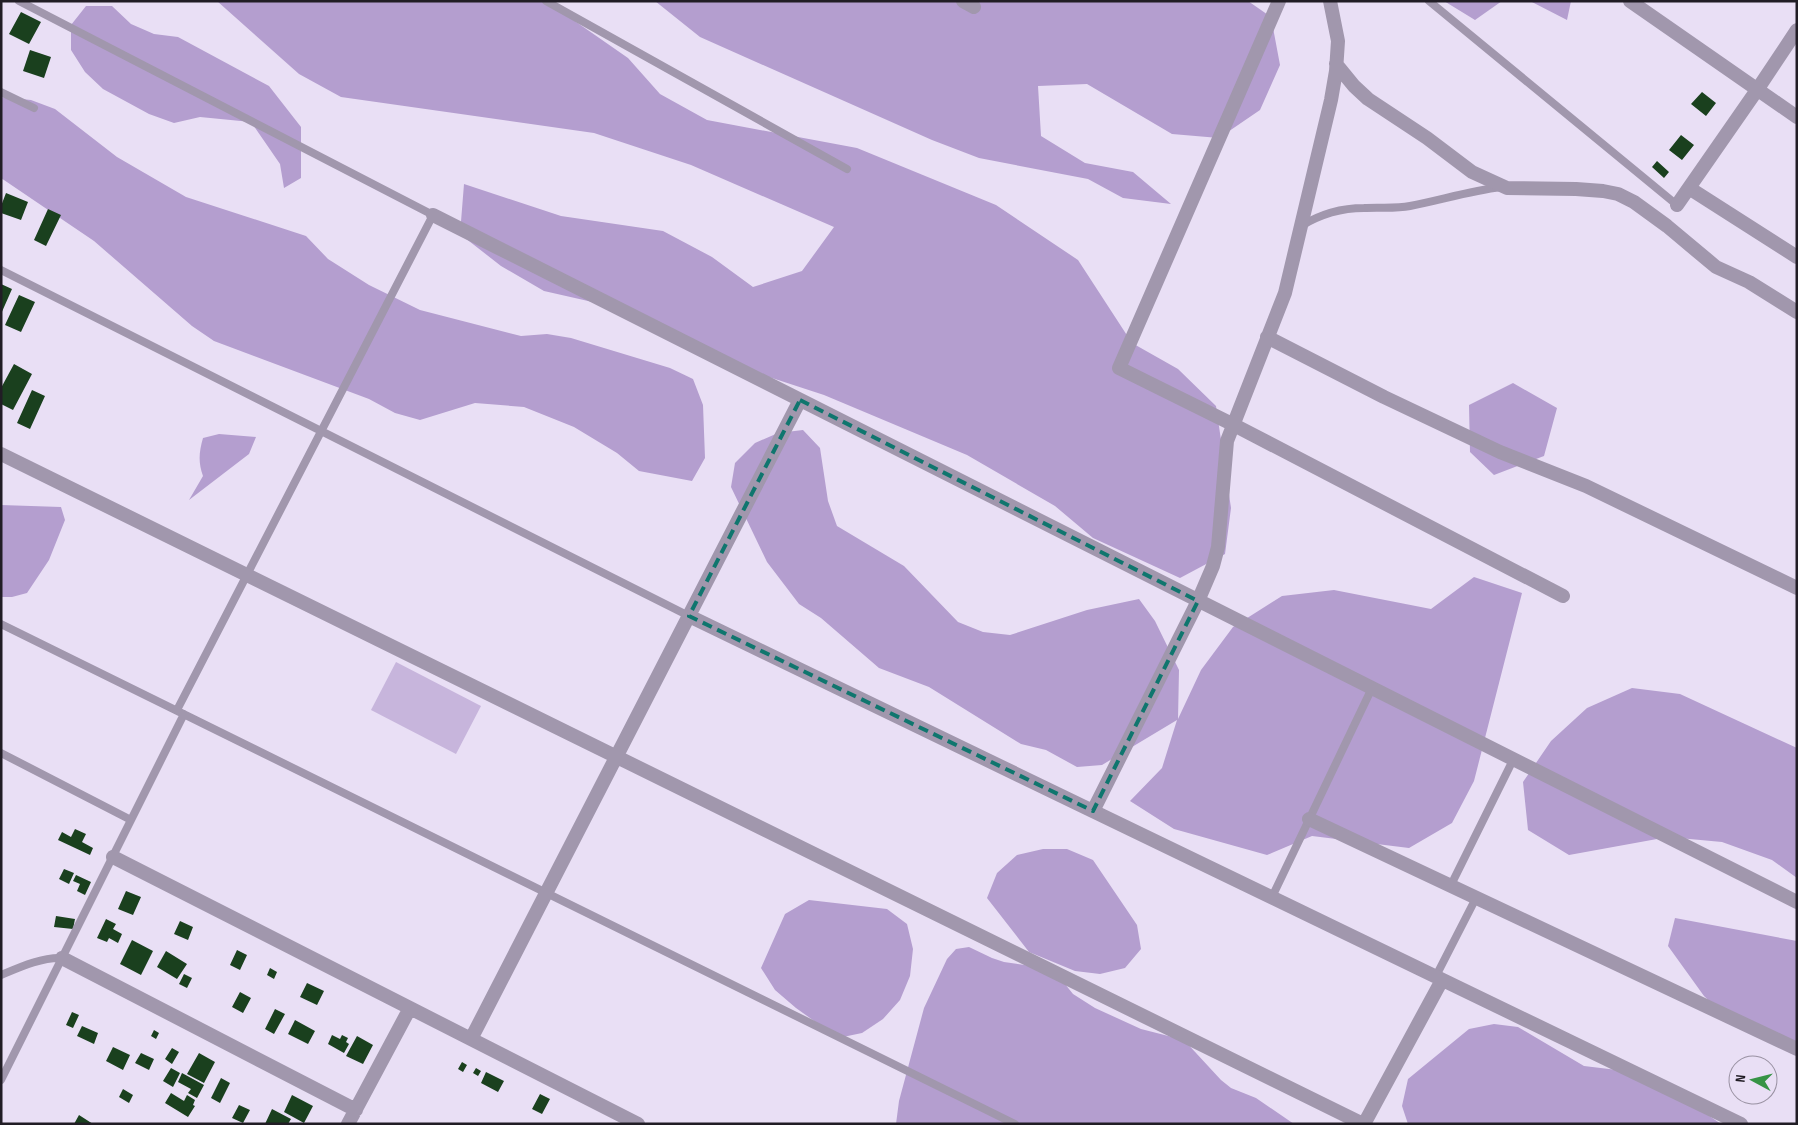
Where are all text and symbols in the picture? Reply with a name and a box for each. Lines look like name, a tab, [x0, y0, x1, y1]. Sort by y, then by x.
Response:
north arrow	[1728, 1055, 1778, 1105]
text: N	[1732, 1074, 1749, 1083]

